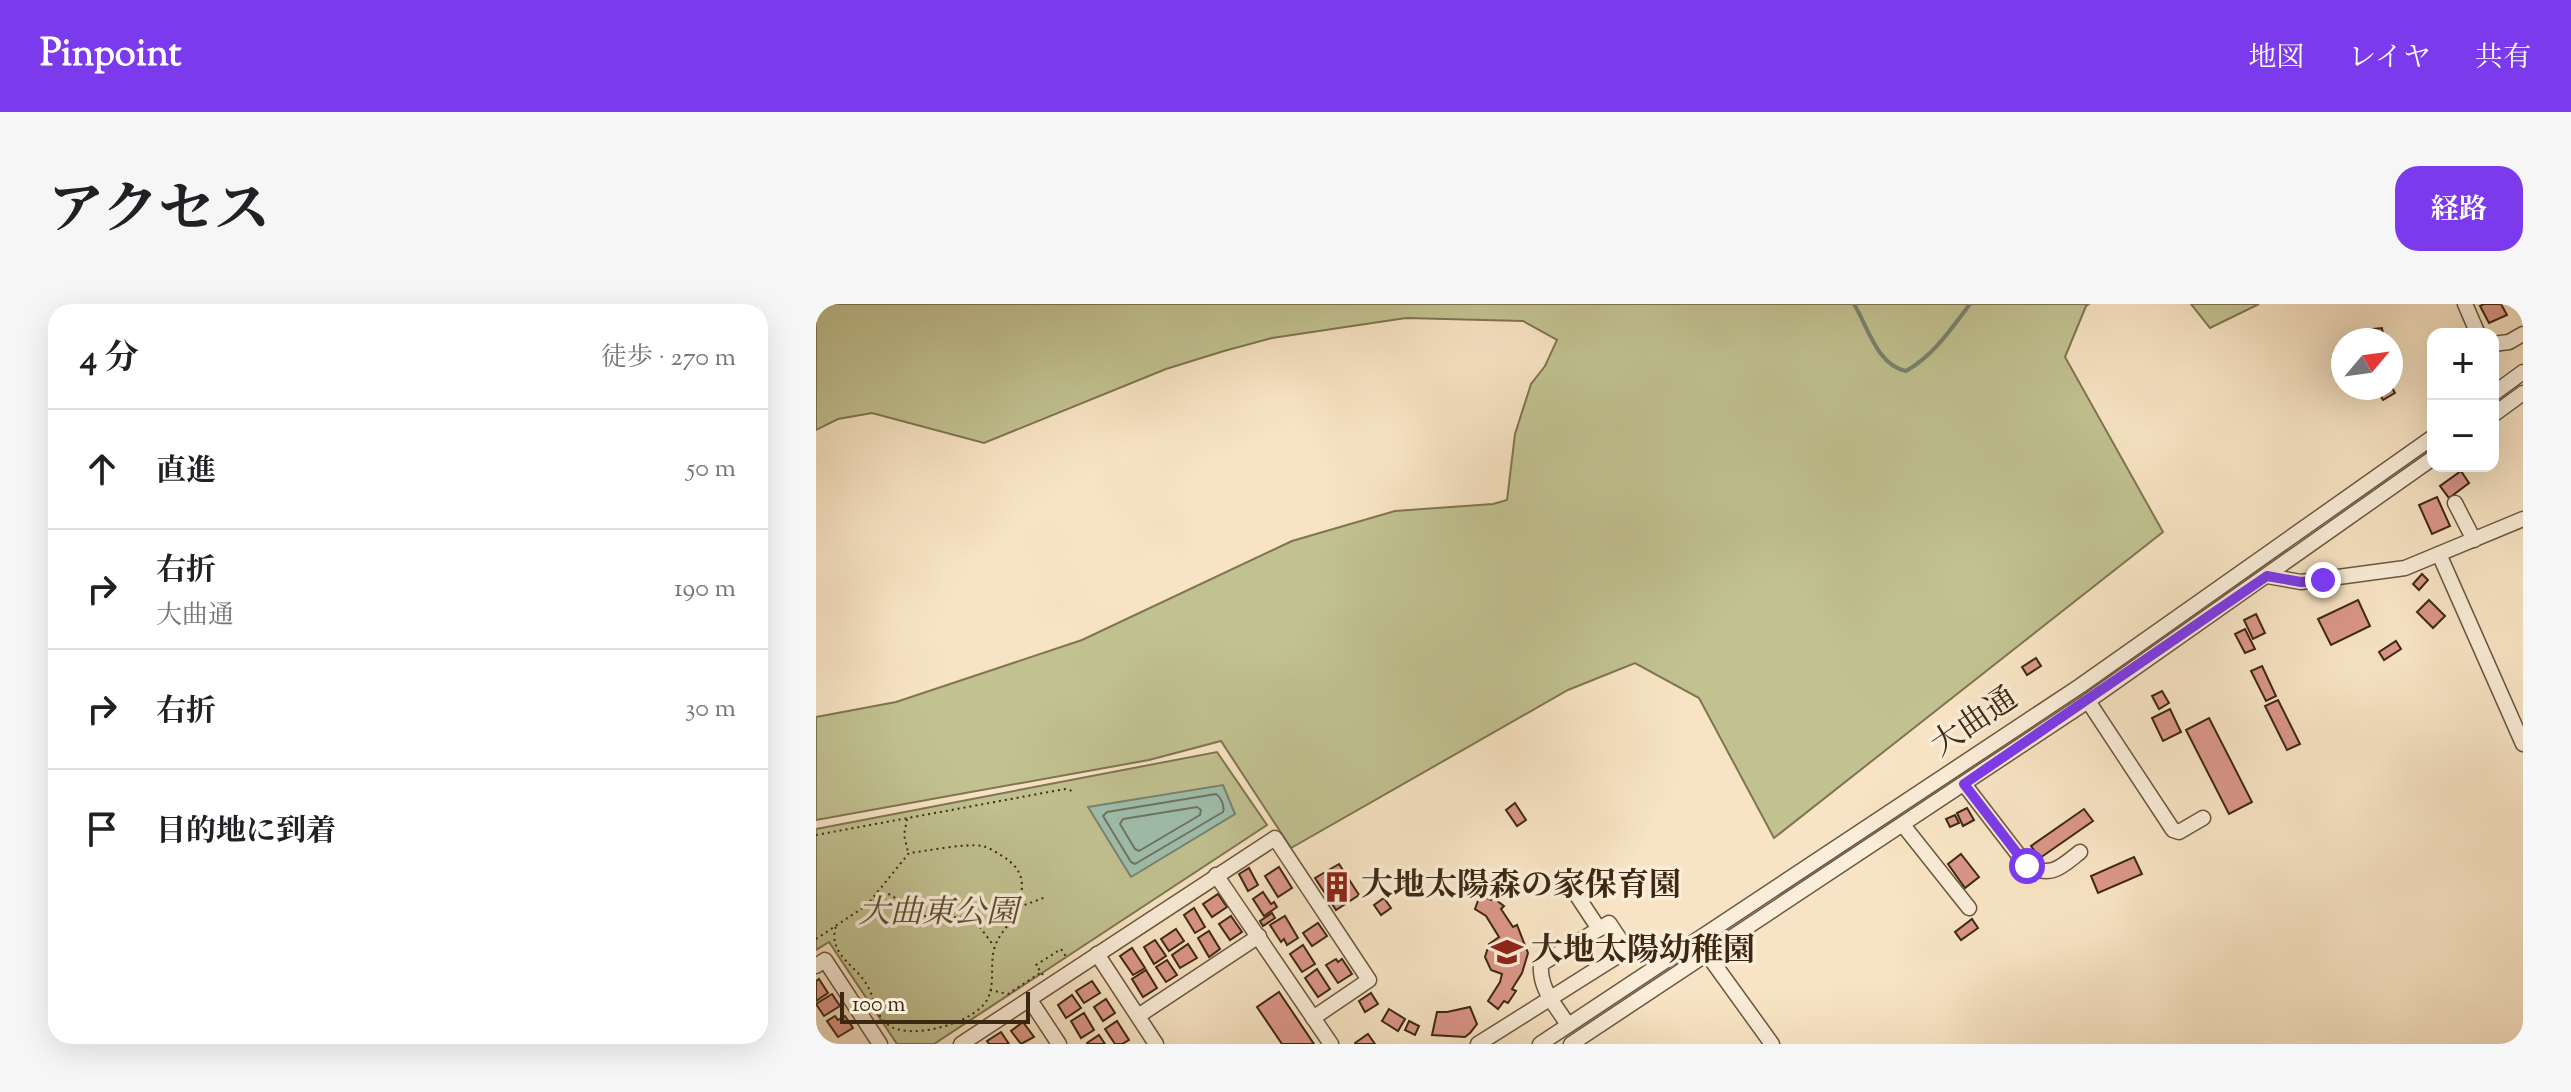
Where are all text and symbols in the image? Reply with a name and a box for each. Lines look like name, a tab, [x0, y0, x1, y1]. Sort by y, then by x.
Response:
text: Pinpoint	[40, 29, 182, 83]
text: 地図	[2248, 39, 2304, 79]
text: レイヤ	[2348, 39, 2431, 79]
text: 共有	[2475, 39, 2531, 79]
button: 経路	[2395, 166, 2523, 251]
text: アクセス	[48, 173, 270, 254]
north arrow	[2331, 328, 2403, 400]
map controls	[2427, 328, 2499, 472]
button: +	[2427, 328, 2499, 400]
text: 4 分	[80, 335, 138, 384]
text: 徒歩 · 270 m	[601, 340, 736, 377]
button: −	[2427, 400, 2499, 472]
icon: ahead	[80, 447, 124, 491]
text: 直進	[156, 451, 216, 494]
text: 50 m	[686, 451, 736, 488]
text: 右折	[156, 550, 216, 593]
route end	[2305, 562, 2341, 598]
icon: right	[80, 567, 124, 611]
text: 190 m	[674, 571, 736, 608]
text: 大曲通	[156, 598, 234, 635]
street label: 大曲通	[1922, 677, 2028, 769]
icon: right	[80, 687, 124, 731]
text: 右折	[156, 691, 216, 734]
text: 30 m	[685, 691, 736, 728]
icon: arrive	[80, 807, 124, 851]
text: 目的地に到着	[156, 811, 336, 854]
route start	[2009, 848, 2045, 884]
place label: 大地太陽森の家保育園	[1361, 864, 1681, 910]
building icon: 大地太陽森の家保育園	[1320, 870, 1354, 904]
park label: 大曲東公園	[858, 891, 1023, 937]
place label: 大地太陽幼稚園	[1531, 929, 1755, 975]
school or university icon: 大地太陽幼稚園	[1490, 935, 1524, 969]
scale bar	[840, 988, 1030, 1024]
text: 100 m	[852, 990, 905, 1022]

